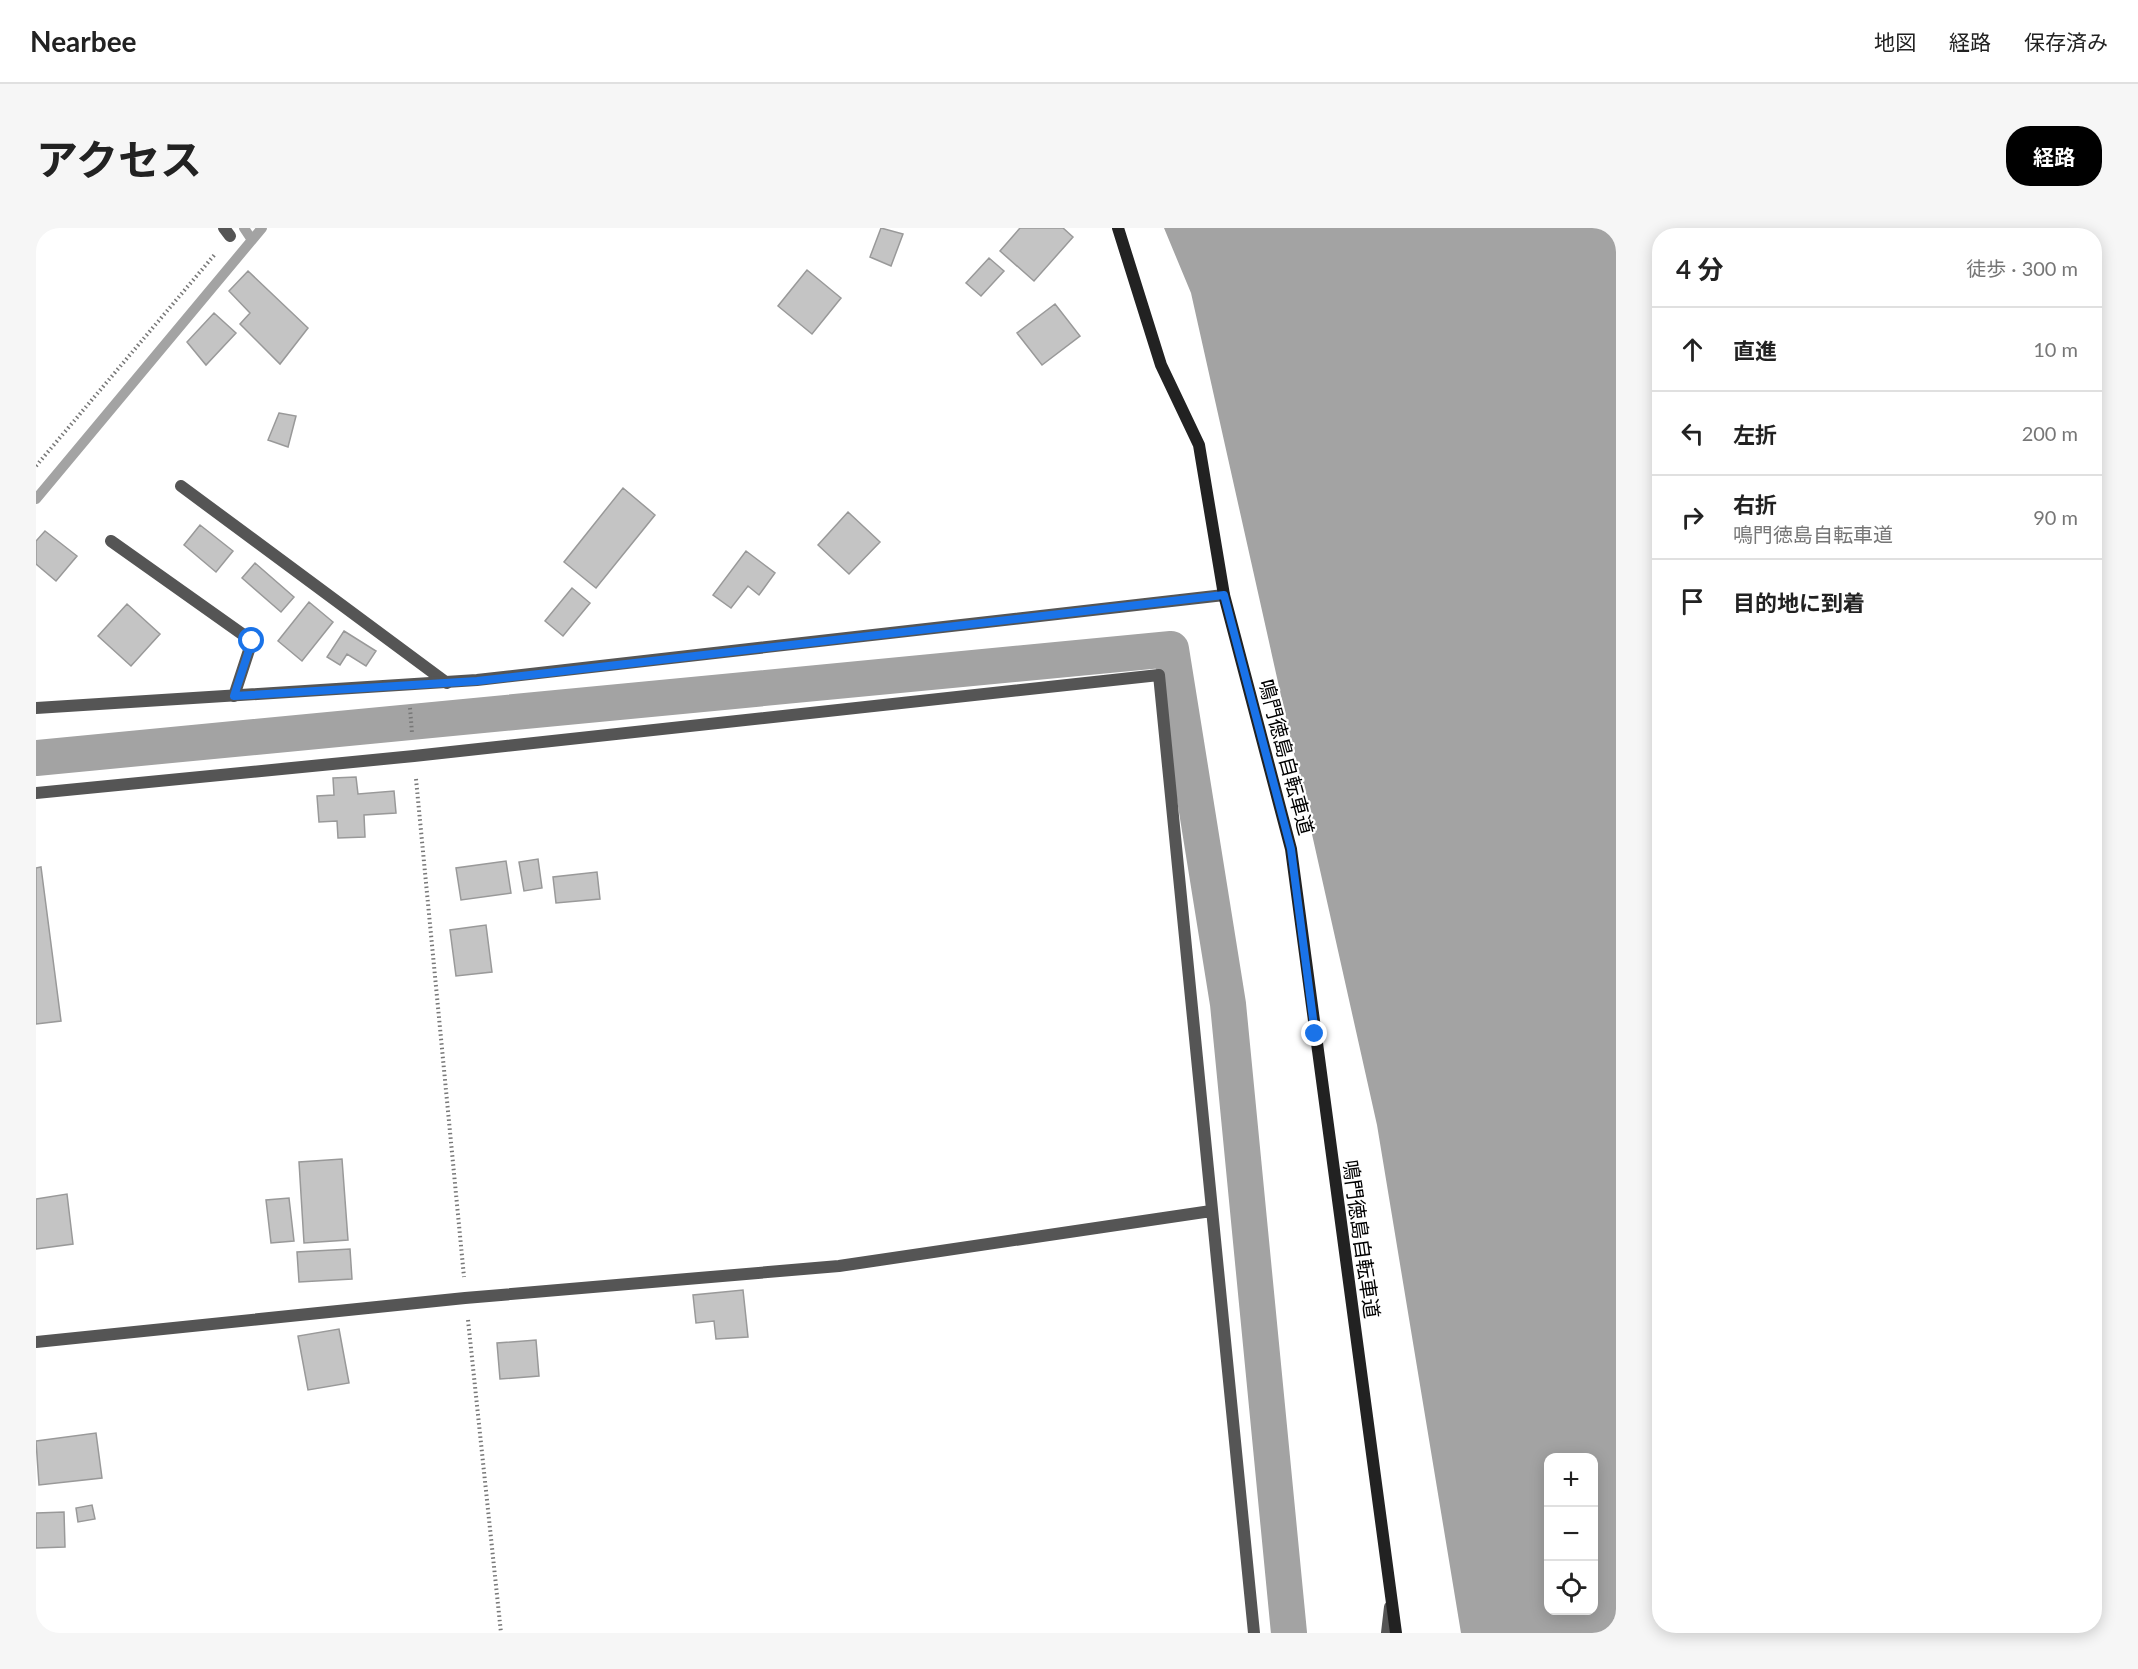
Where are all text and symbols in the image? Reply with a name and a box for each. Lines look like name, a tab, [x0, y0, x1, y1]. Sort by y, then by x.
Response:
text: Nearbee	[30, 24, 137, 58]
text: 地図	[1874, 29, 1916, 54]
text: 経路	[1949, 29, 1991, 54]
text: 保存済み	[2024, 29, 2108, 54]
button: 経路	[2006, 126, 2102, 186]
text: アクセス	[36, 134, 202, 184]
text: 4 分	[1676, 253, 1723, 285]
text: 徒歩 · 300 m	[1966, 256, 2078, 280]
icon: ahead	[1676, 333, 1709, 366]
text: 直進	[1733, 337, 1777, 364]
text: 10 m	[2033, 337, 2078, 361]
icon: left	[1676, 417, 1709, 450]
text: 左折	[1733, 421, 1777, 448]
text: 200 m	[2022, 421, 2078, 445]
text: 右折	[1733, 491, 1777, 518]
icon: right	[1676, 501, 1709, 534]
text: 90 m	[2033, 505, 2078, 529]
text: 鳴門徳島自転車道	[1733, 522, 1893, 546]
icon: arrive	[1676, 585, 1709, 618]
text: 目的地に到着	[1733, 589, 1865, 616]
route start	[238, 627, 264, 653]
street label: 鳴門徳島自転車道	[1255, 677, 1319, 837]
route end	[1301, 1020, 1327, 1046]
street label: 鳴門徳島自転車道	[1339, 1158, 1385, 1320]
map controls	[1544, 1453, 1598, 1615]
button: +	[1544, 1453, 1598, 1507]
button: −	[1544, 1507, 1598, 1561]
button: locate	[1544, 1561, 1598, 1615]

